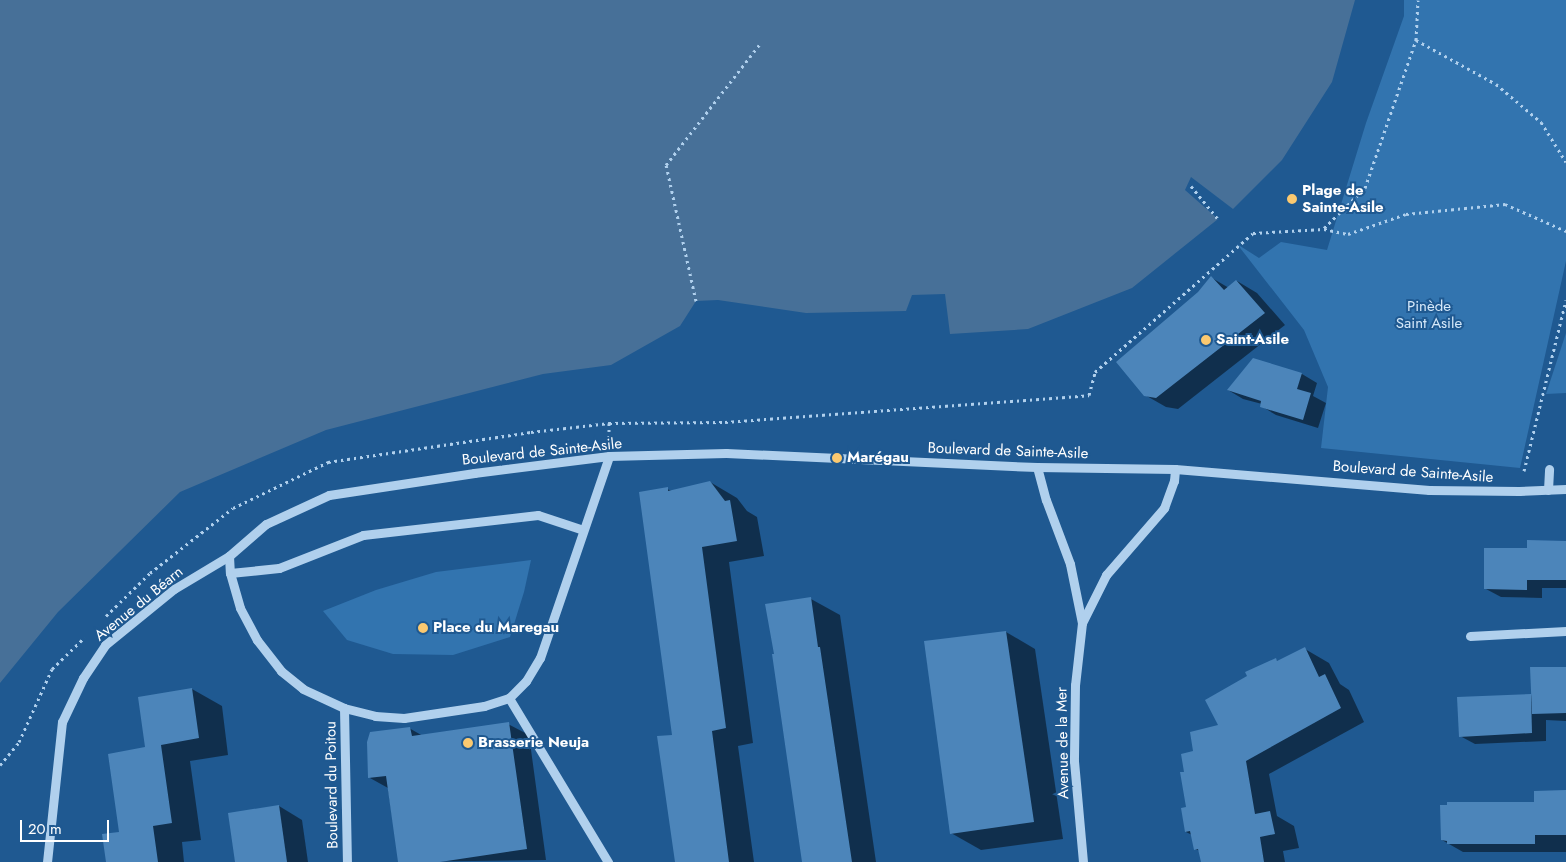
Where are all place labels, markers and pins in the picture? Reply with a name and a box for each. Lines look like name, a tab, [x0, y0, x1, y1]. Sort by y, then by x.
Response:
place label: Plage de Sainte-Asile	[1302, 181, 1384, 216]
marker: Plage de Sainte-Asile	[1286, 193, 1298, 205]
place label: Saint-Asile	[1216, 331, 1289, 349]
marker: Saint-Asile	[1200, 334, 1212, 346]
place label: Marégau	[847, 449, 909, 467]
marker: Marégau	[831, 452, 843, 464]
place label: Place du Maregau	[433, 619, 559, 637]
marker: Place du Maregau	[417, 622, 429, 634]
place label: Brasserie Neuja	[478, 734, 589, 752]
marker: Brasserie Neuja	[462, 737, 474, 749]

